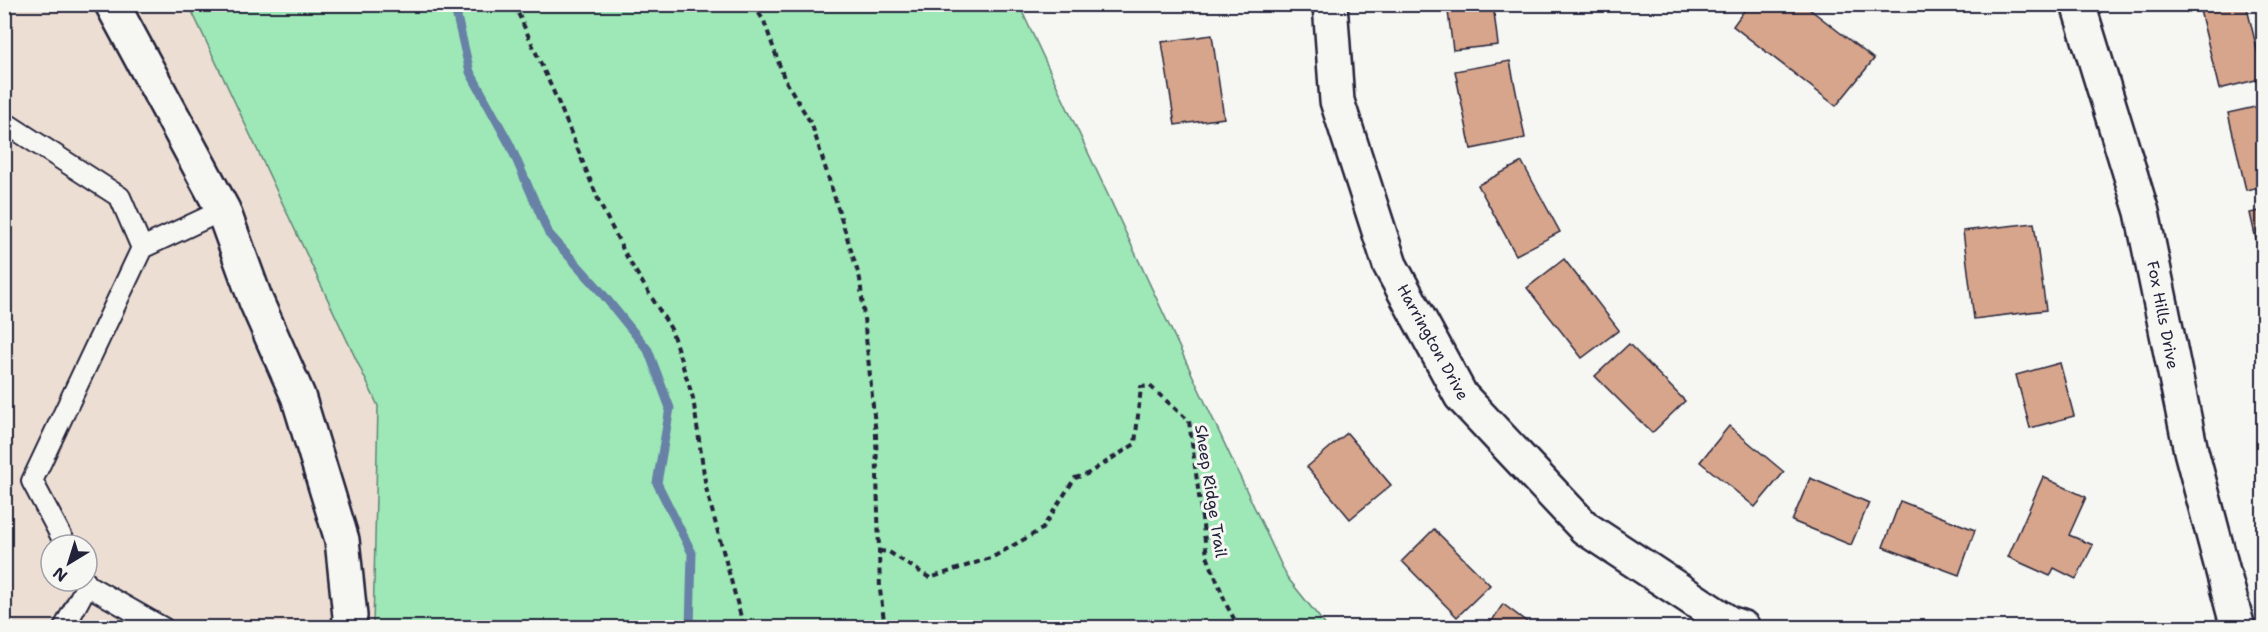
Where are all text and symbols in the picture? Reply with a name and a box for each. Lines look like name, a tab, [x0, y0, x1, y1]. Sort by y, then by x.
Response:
street label: Fox Hills Drive	[2142, 259, 2184, 371]
street label: Harrington Drive	[1392, 280, 1474, 404]
street label: Sheep Ridge Trail	[1190, 423, 1232, 559]
north arrow	[39, 533, 99, 593]
text: N	[49, 562, 72, 587]

